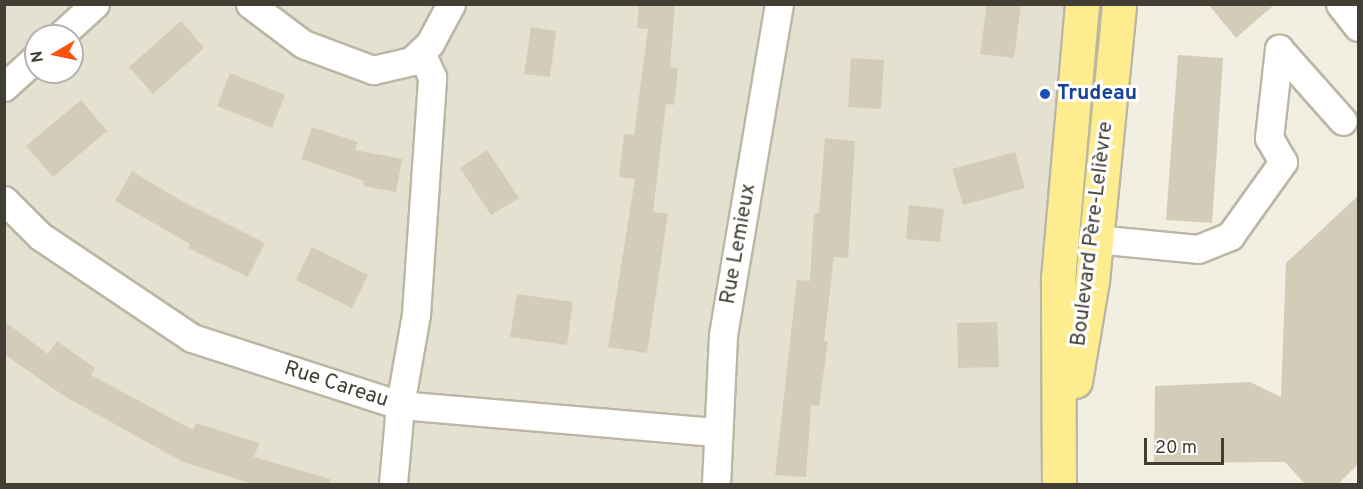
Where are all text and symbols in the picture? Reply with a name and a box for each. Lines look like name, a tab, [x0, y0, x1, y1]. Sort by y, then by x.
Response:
north arrow	[24, 24, 84, 84]
text: N	[27, 49, 49, 64]
place label: Trudeau	[1057, 81, 1137, 107]
marker: Trudeau	[1038, 87, 1052, 101]
street label: Boulevard Père-Lelièvre	[1067, 120, 1119, 348]
street label: Rue Lemieux	[716, 182, 762, 306]
street label: Rue Careau	[281, 356, 391, 414]
scale bar	[1147, 426, 1226, 464]
text: 20 m	[1155, 437, 1197, 460]

